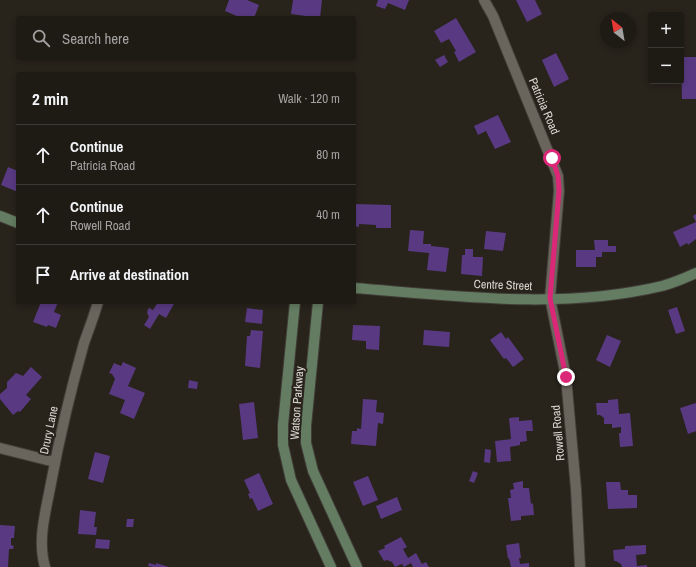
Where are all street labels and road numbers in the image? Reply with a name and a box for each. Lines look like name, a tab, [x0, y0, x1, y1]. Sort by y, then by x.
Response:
street label: Patricia Road	[525, 75, 563, 137]
street label: Centre Street	[473, 276, 533, 294]
street label: Watson Parkway	[286, 366, 308, 440]
street label: Drury Lane	[36, 405, 62, 455]
street label: Rowell Road	[548, 405, 568, 461]

